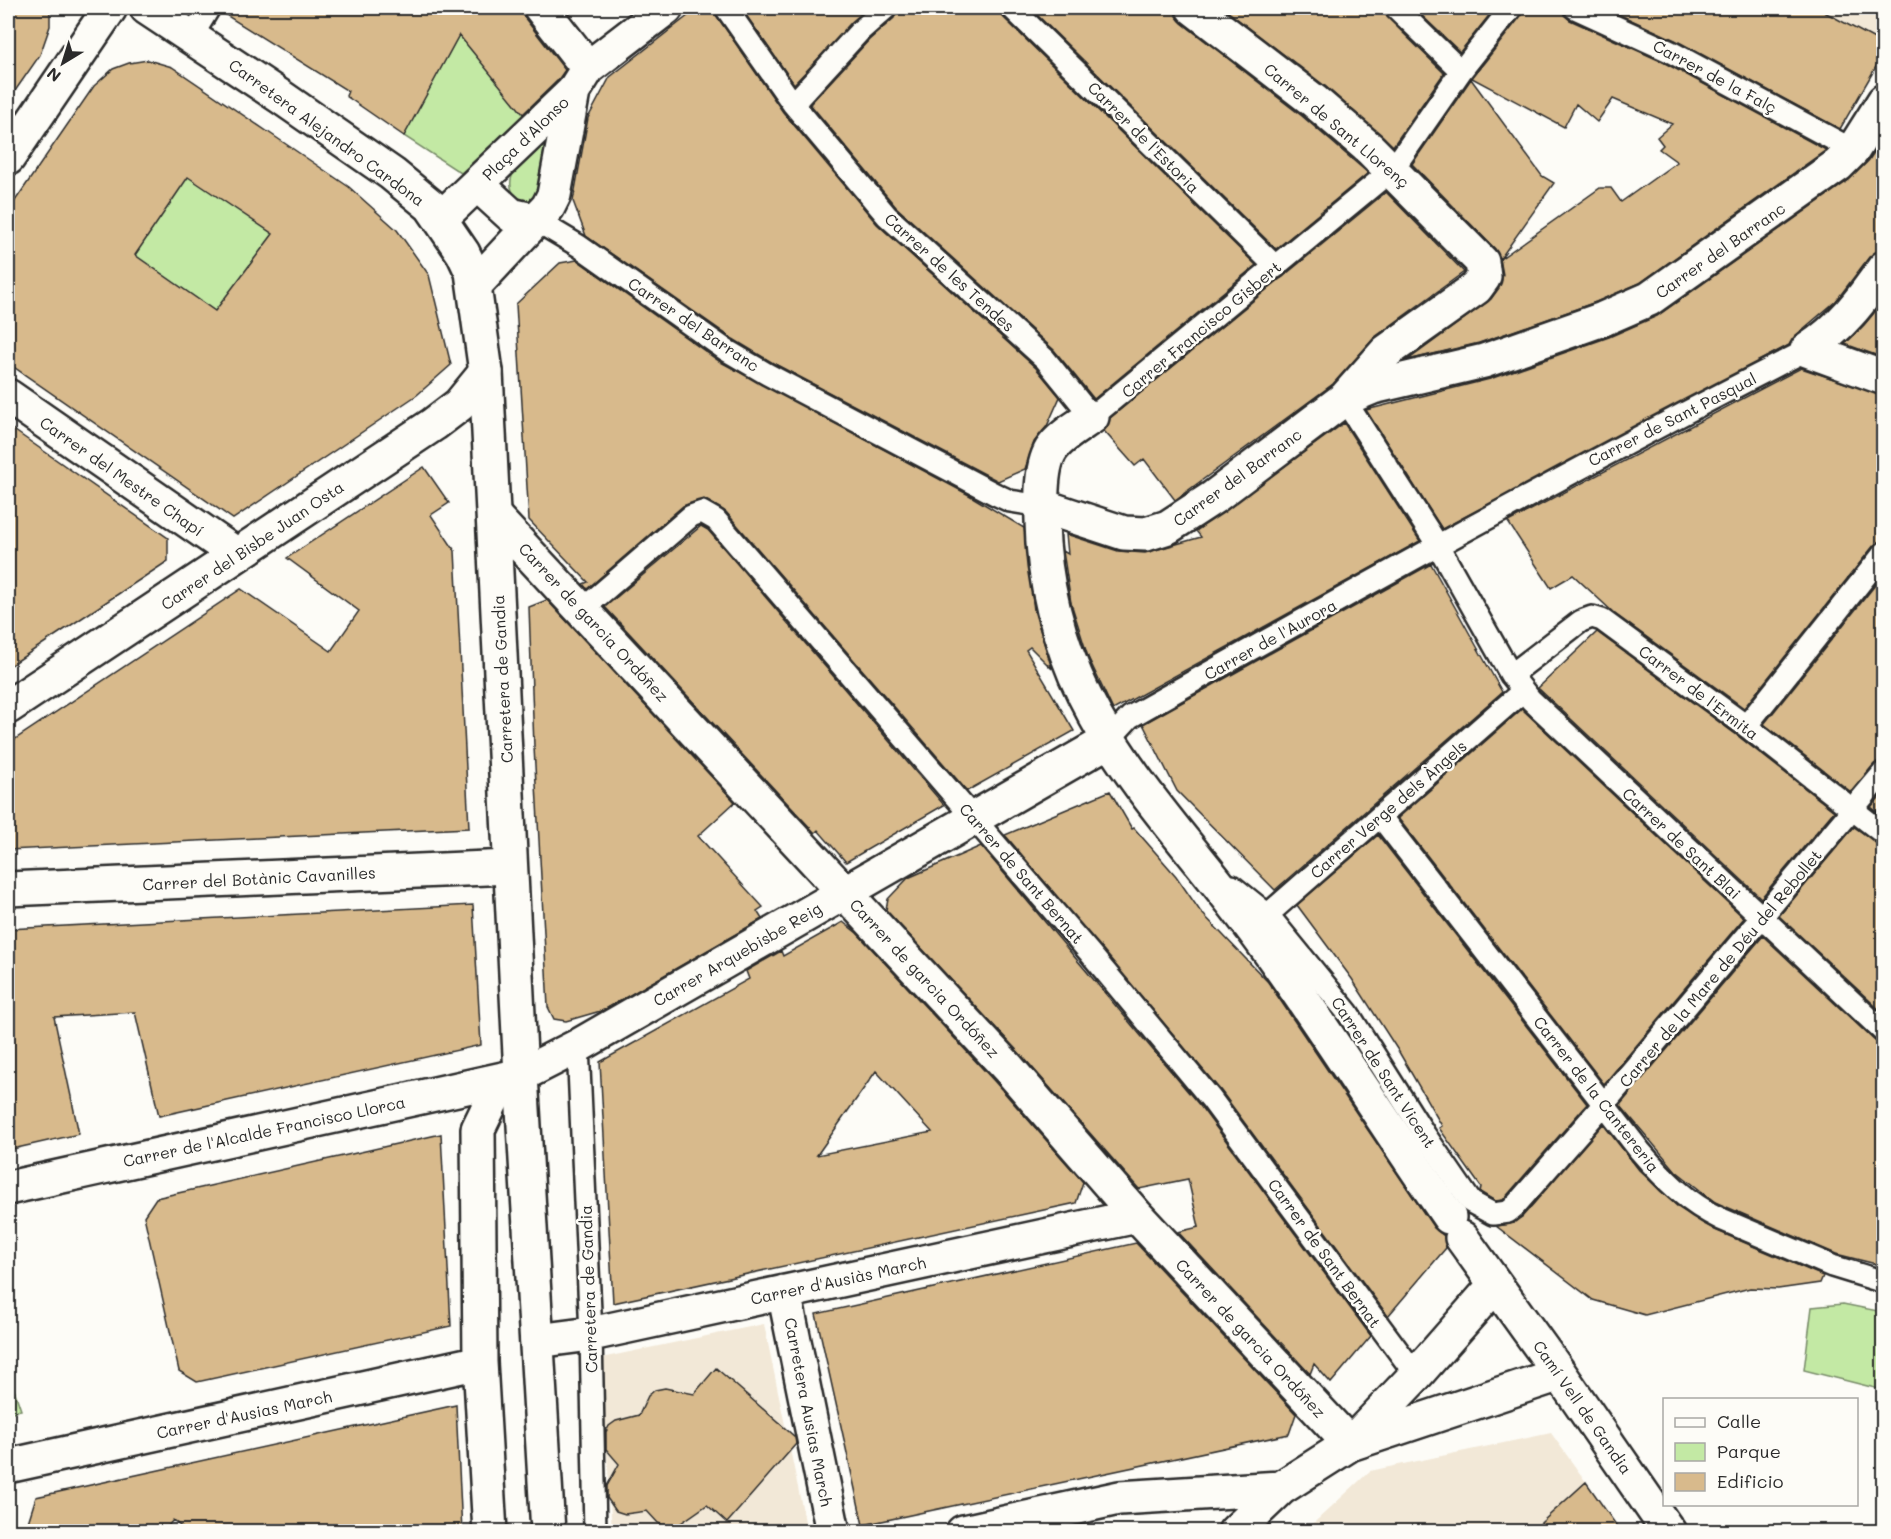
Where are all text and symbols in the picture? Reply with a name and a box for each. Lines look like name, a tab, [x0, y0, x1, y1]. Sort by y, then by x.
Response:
north arrow	[33, 33, 93, 93]
street label: Carrer de la Falç	[1650, 35, 1780, 117]
street label: Carretera Alejandro Cardona	[225, 54, 429, 210]
street label: Carrer de Sant Llorenç	[1260, 58, 1414, 192]
text: N	[42, 63, 65, 87]
street label: Carrer de l'Estoria	[1084, 77, 1204, 197]
street label: Plaça d'Alonso	[477, 91, 573, 185]
street label: Carrer del Barranc	[1651, 197, 1789, 303]
street label: Carrer de les Tendes	[881, 208, 1019, 336]
street label: Carrer Francisco Gisbert	[1117, 256, 1285, 402]
street label: Carrer del Barranc	[624, 272, 764, 376]
street label: Carrer de Sant Pasqual	[1584, 367, 1760, 471]
street label: Carrer del Mestre Chapí	[36, 411, 208, 541]
street label: Carrer del Barranc	[1169, 423, 1305, 531]
street label: Carrer del Bisbe Juan Osta	[156, 476, 348, 614]
street label: Carrer de garcia Ordóñez	[515, 538, 673, 706]
street label: Carretera de Gandia	[487, 594, 517, 764]
street label: Carrer de l'Aurora	[1200, 594, 1340, 684]
street label: Carrer de l'Ermita	[1635, 640, 1763, 744]
street label: Carrer Verge dels Àngels	[1305, 735, 1471, 883]
street label: Carrer de Sant Blai	[1618, 783, 1746, 903]
street label: Carrer de Sant Bernat	[955, 798, 1089, 948]
street label: Carrer de la Mare de Déu del Rebollet	[1614, 845, 1826, 1091]
street label: Carrer del Botànic Cavanilles	[142, 861, 376, 895]
street label: Carrer de garcia Ordóñez	[846, 894, 1004, 1062]
street label: Carrer Arquebisbe Reig	[649, 897, 825, 1011]
street label: Carrer de Sant Vicent	[1327, 992, 1441, 1152]
street label: Carrer de la Cantereria	[1529, 1012, 1665, 1176]
street label: Carrer de l'Alcalde Francisco Llorca	[121, 1091, 407, 1171]
street label: Carrer de Sant Bernat	[1264, 1174, 1386, 1332]
street label: Carretera de Gandia	[575, 1205, 601, 1373]
street label: Carrer d'Ausiàs March	[748, 1251, 928, 1309]
street label: Carrer de garcia Ordóñez	[1172, 1254, 1330, 1422]
street label: Carretera Ausias March	[780, 1316, 838, 1508]
street label: Camí Vell de Gandia	[1529, 1336, 1637, 1478]
street label: Carrer d'Ausias March	[154, 1385, 334, 1443]
legend	[1663, 1398, 1858, 1506]
text: Calle	[1717, 1409, 1761, 1433]
text: Parque	[1717, 1439, 1781, 1463]
text: Edificio	[1717, 1469, 1784, 1493]

